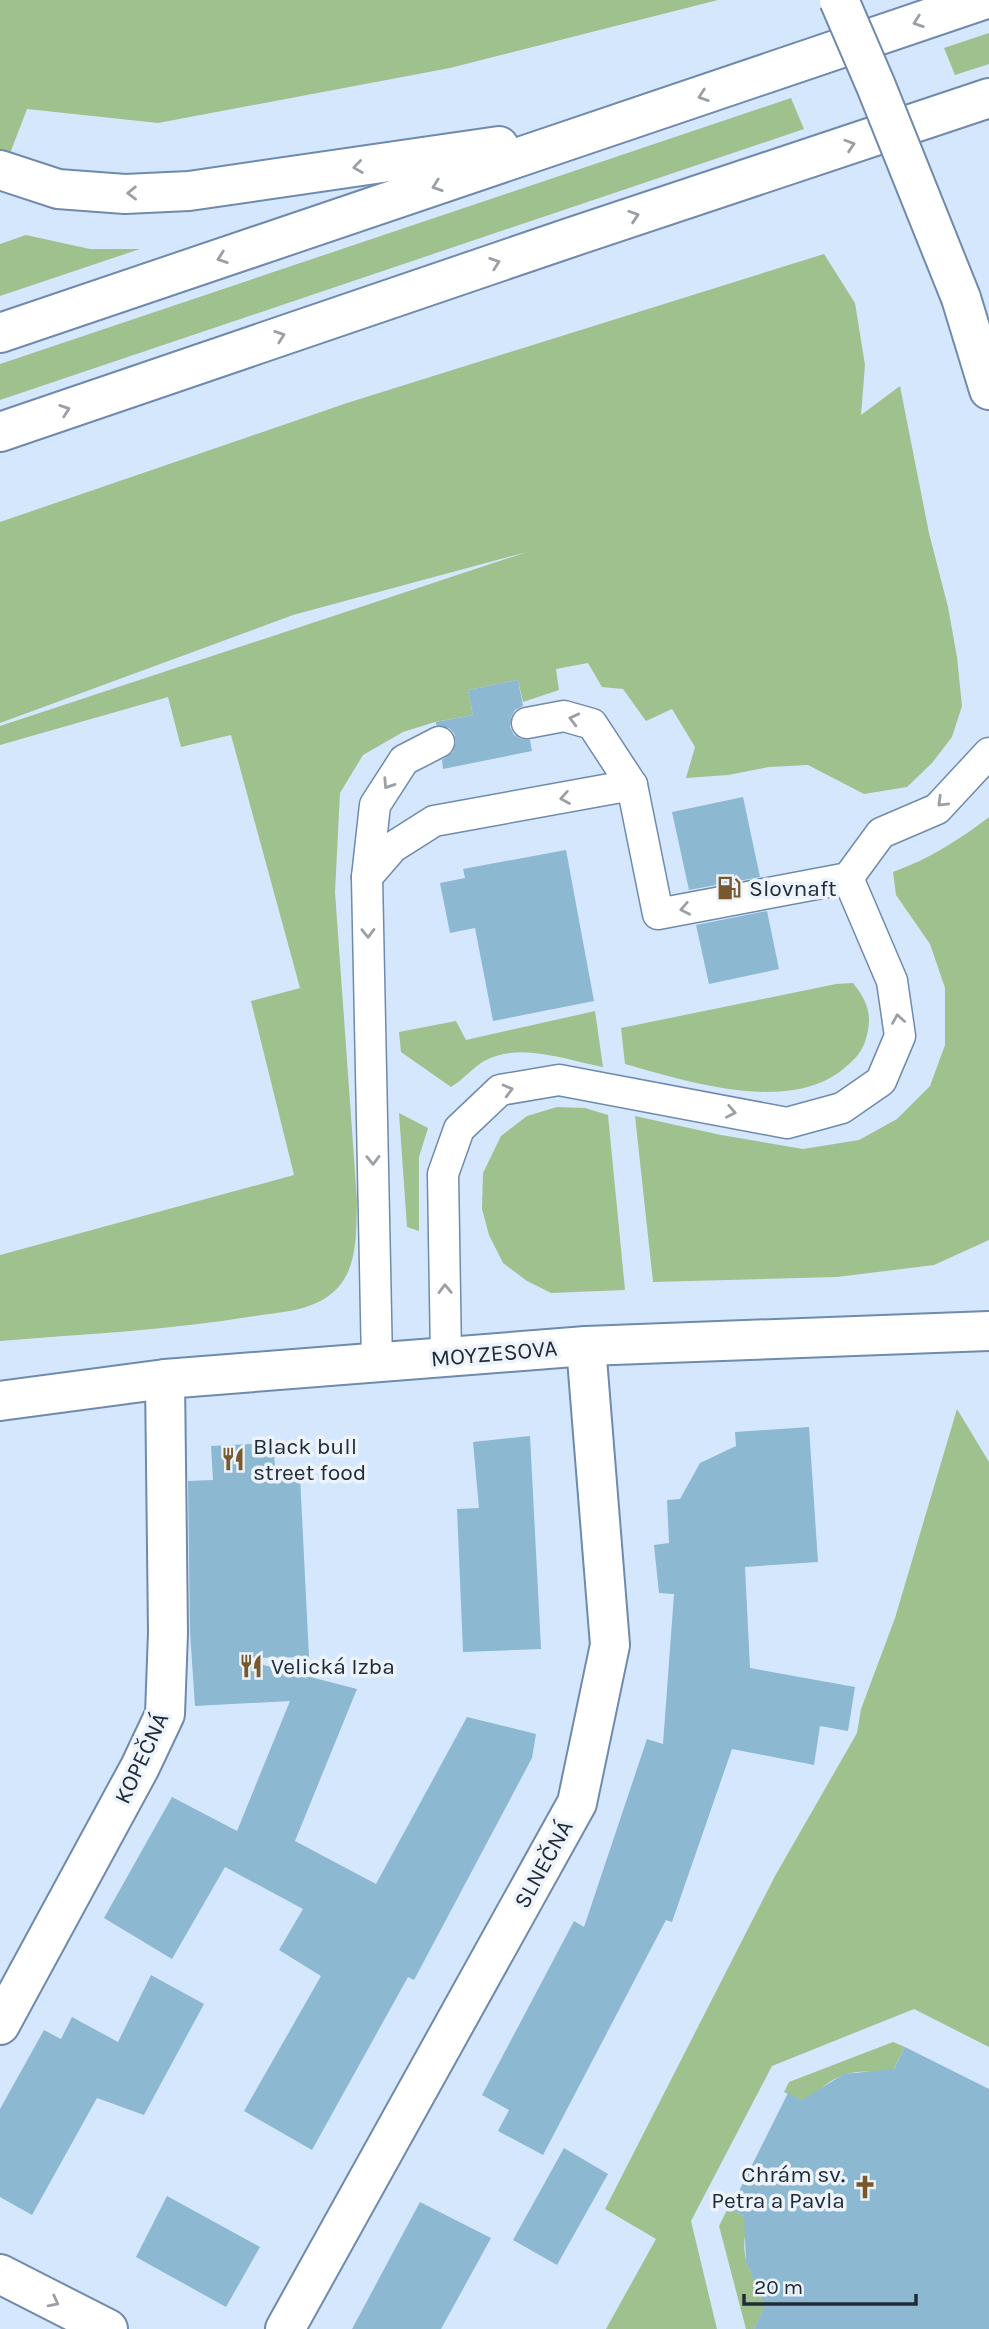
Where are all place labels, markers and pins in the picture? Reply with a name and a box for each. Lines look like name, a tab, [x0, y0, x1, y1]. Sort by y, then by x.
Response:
fuel station icon: Slovnaft	[715, 874, 743, 902]
place label: Slovnaft	[749, 875, 837, 902]
place label: Black bull street food	[253, 1433, 366, 1486]
restaurant icon: Black bull street food	[219, 1445, 247, 1473]
restaurant icon: Velická Izba	[237, 1652, 265, 1680]
place label: Velická Izba	[271, 1653, 395, 1680]
place label: Chrám sv. Petra a Pavla	[711, 2161, 845, 2214]
church icon: Chrám sv. Petra a Pavla	[851, 2173, 879, 2201]

